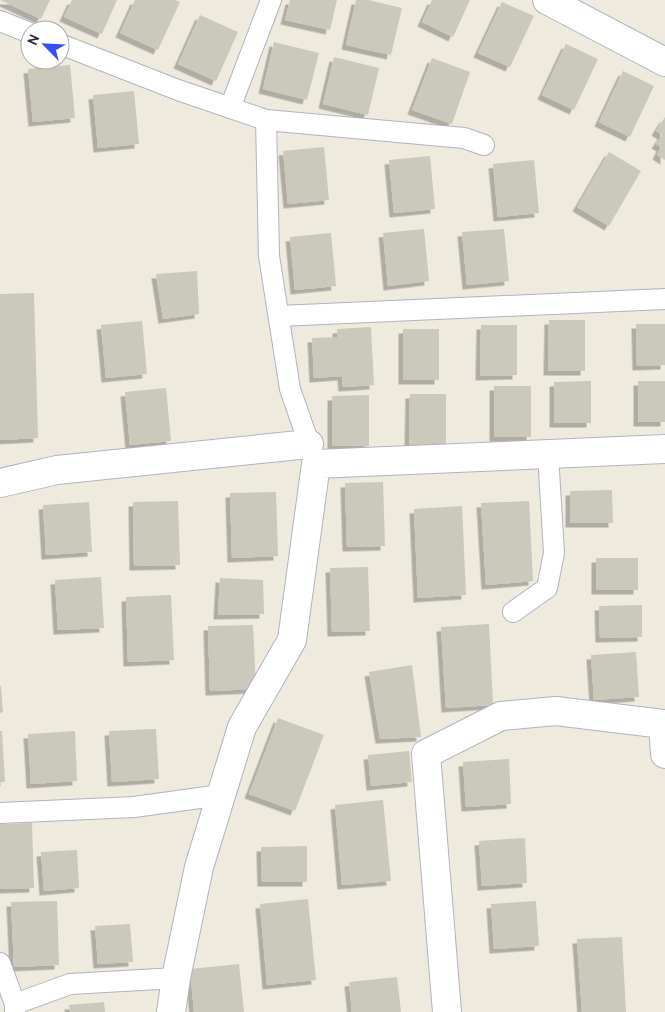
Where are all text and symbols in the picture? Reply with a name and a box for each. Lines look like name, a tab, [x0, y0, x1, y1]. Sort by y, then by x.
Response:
north arrow	[20, 20, 70, 70]
text: N	[25, 32, 44, 48]

